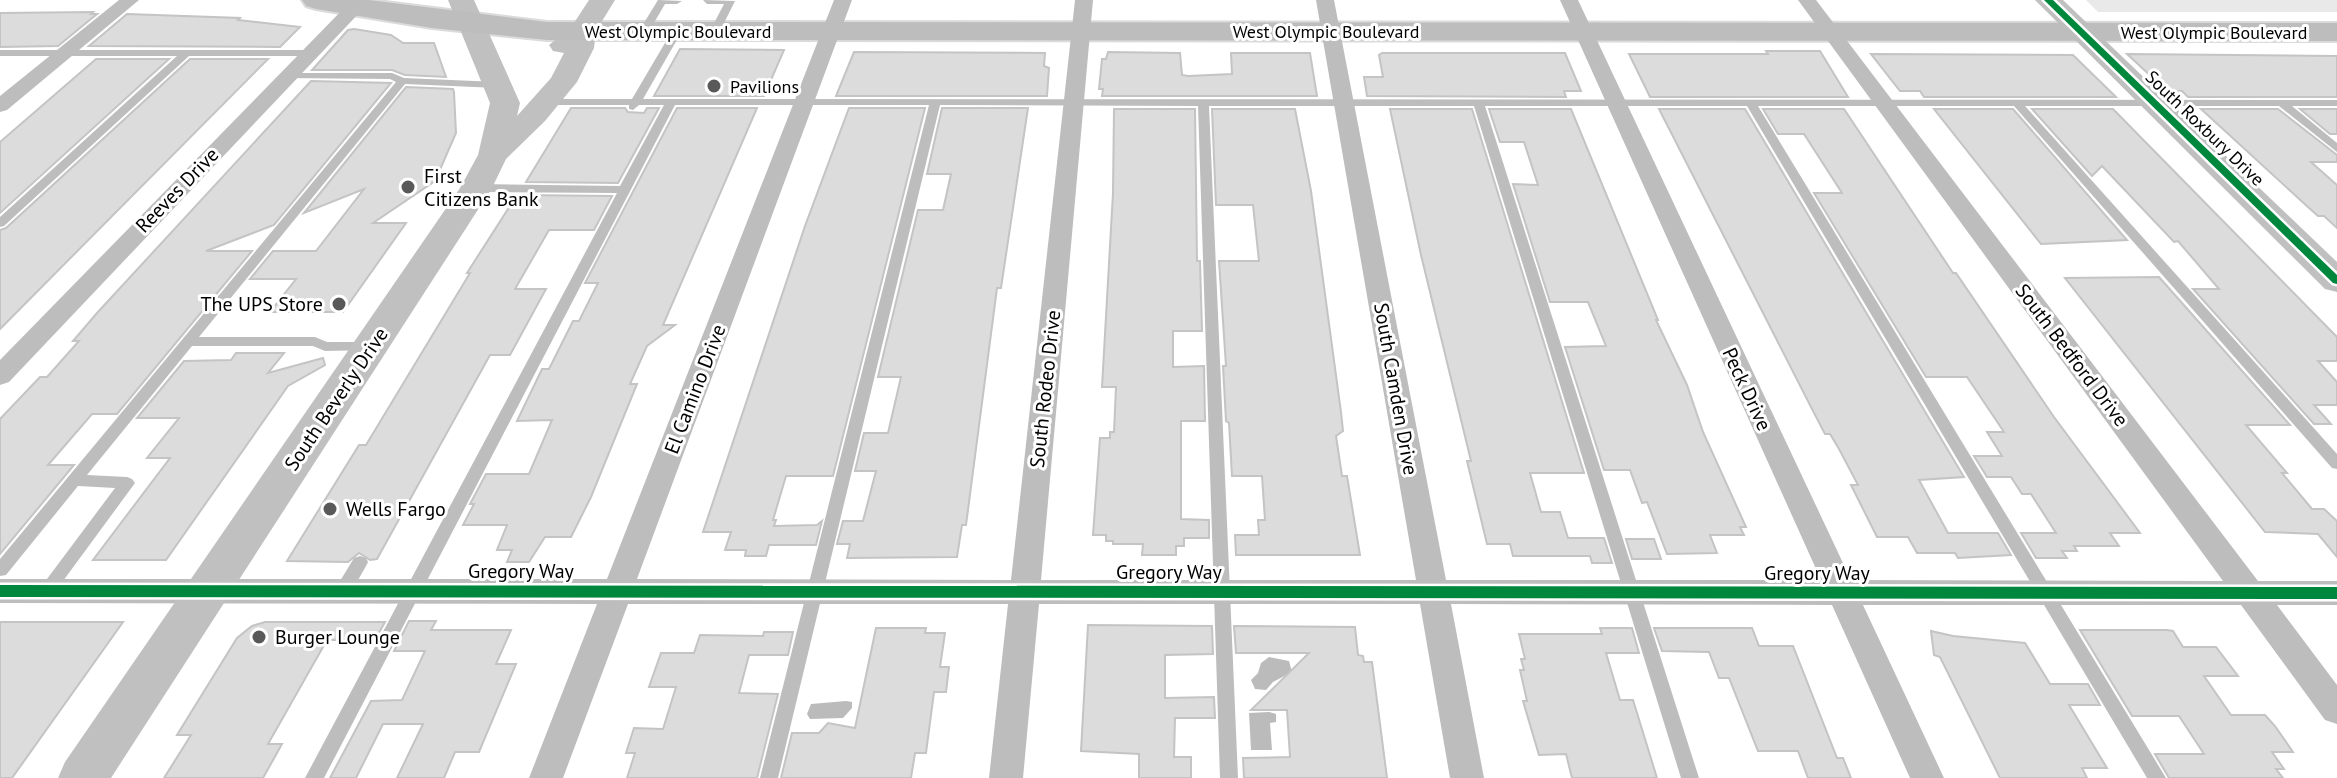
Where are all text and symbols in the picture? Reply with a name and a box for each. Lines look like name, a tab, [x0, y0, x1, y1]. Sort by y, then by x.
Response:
street label: West Olympic Boulevard	[585, 20, 771, 43]
street label: West Olympic Boulevard	[1233, 20, 1419, 43]
street label: West Olympic Boulevard	[2121, 21, 2307, 44]
street label: South Roxbury Drive	[2141, 65, 2269, 191]
place label: Pavilions	[730, 75, 799, 98]
marker: Pavilions	[705, 77, 723, 95]
street label: Reeves Drive	[130, 142, 224, 238]
place label: First Citizens Bank	[424, 163, 539, 212]
marker: First Citizens Bank	[399, 178, 417, 196]
street label: South Bedford Drive	[2010, 278, 2134, 432]
place label: The UPS Store	[200, 291, 323, 317]
marker: The UPS Store	[330, 295, 348, 313]
street label: South Camden Drive	[1368, 301, 1424, 477]
street label: South Rodeo Drive	[1024, 309, 1066, 469]
street label: El Camino Drive	[658, 321, 732, 457]
street label: South Beverly Drive	[278, 322, 394, 476]
street label: Peck Drive	[1717, 343, 1777, 435]
place label: Wells Fargo	[346, 496, 446, 522]
marker: Wells Fargo	[321, 500, 339, 518]
street label: Gregory Way	[468, 558, 575, 584]
street label: Gregory Way	[1116, 559, 1223, 585]
street label: Gregory Way	[1764, 560, 1871, 586]
place label: Burger Lounge	[275, 624, 400, 650]
marker: Burger Lounge	[250, 628, 268, 646]

